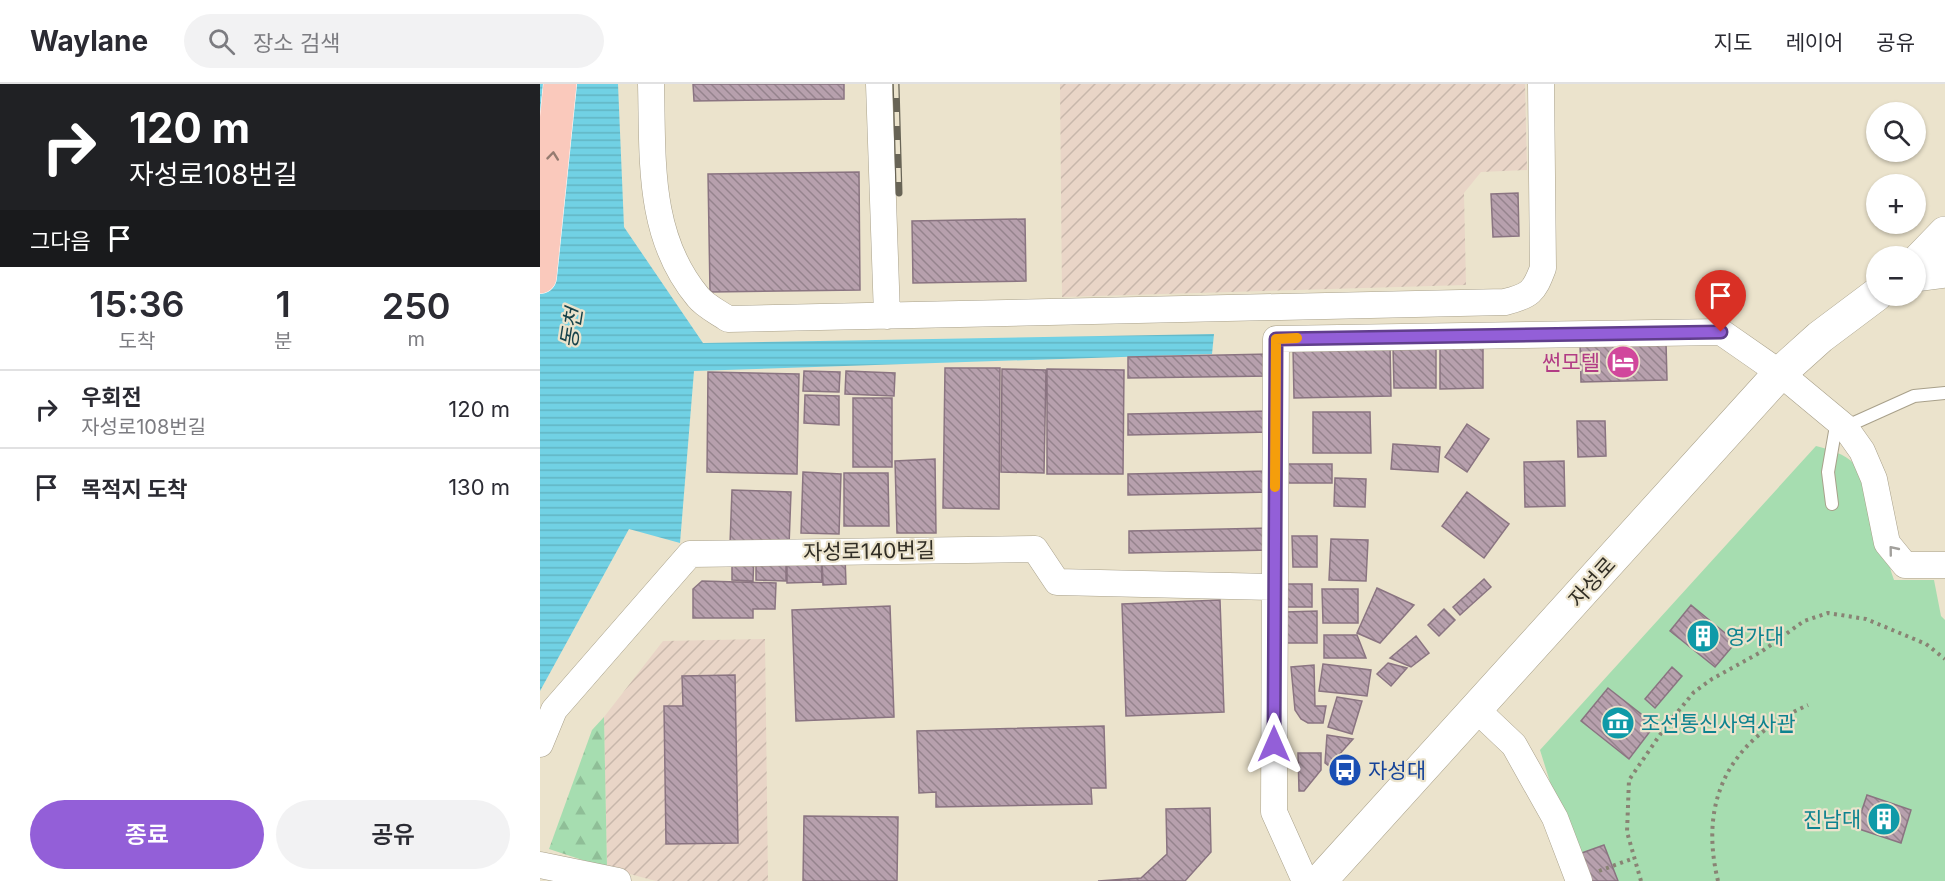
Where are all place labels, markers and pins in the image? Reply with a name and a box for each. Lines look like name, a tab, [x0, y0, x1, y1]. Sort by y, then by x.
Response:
pin	[1695, 270, 1746, 332]
hotel icon: 썬모텔	[1605, 344, 1641, 380]
place label: 썬모텔	[1542, 350, 1600, 375]
building icon: 영가대	[1685, 618, 1721, 654]
place label: 영가대	[1726, 624, 1784, 649]
museum icon: 조선통신사역사관	[1600, 705, 1636, 741]
place label: 조선통신사역사관	[1641, 711, 1796, 736]
bus stop icon: 자성대	[1327, 752, 1363, 788]
place label: 자성대	[1368, 758, 1426, 783]
building icon: 진남대	[1866, 801, 1902, 837]
place label: 진남대	[1803, 807, 1861, 832]

